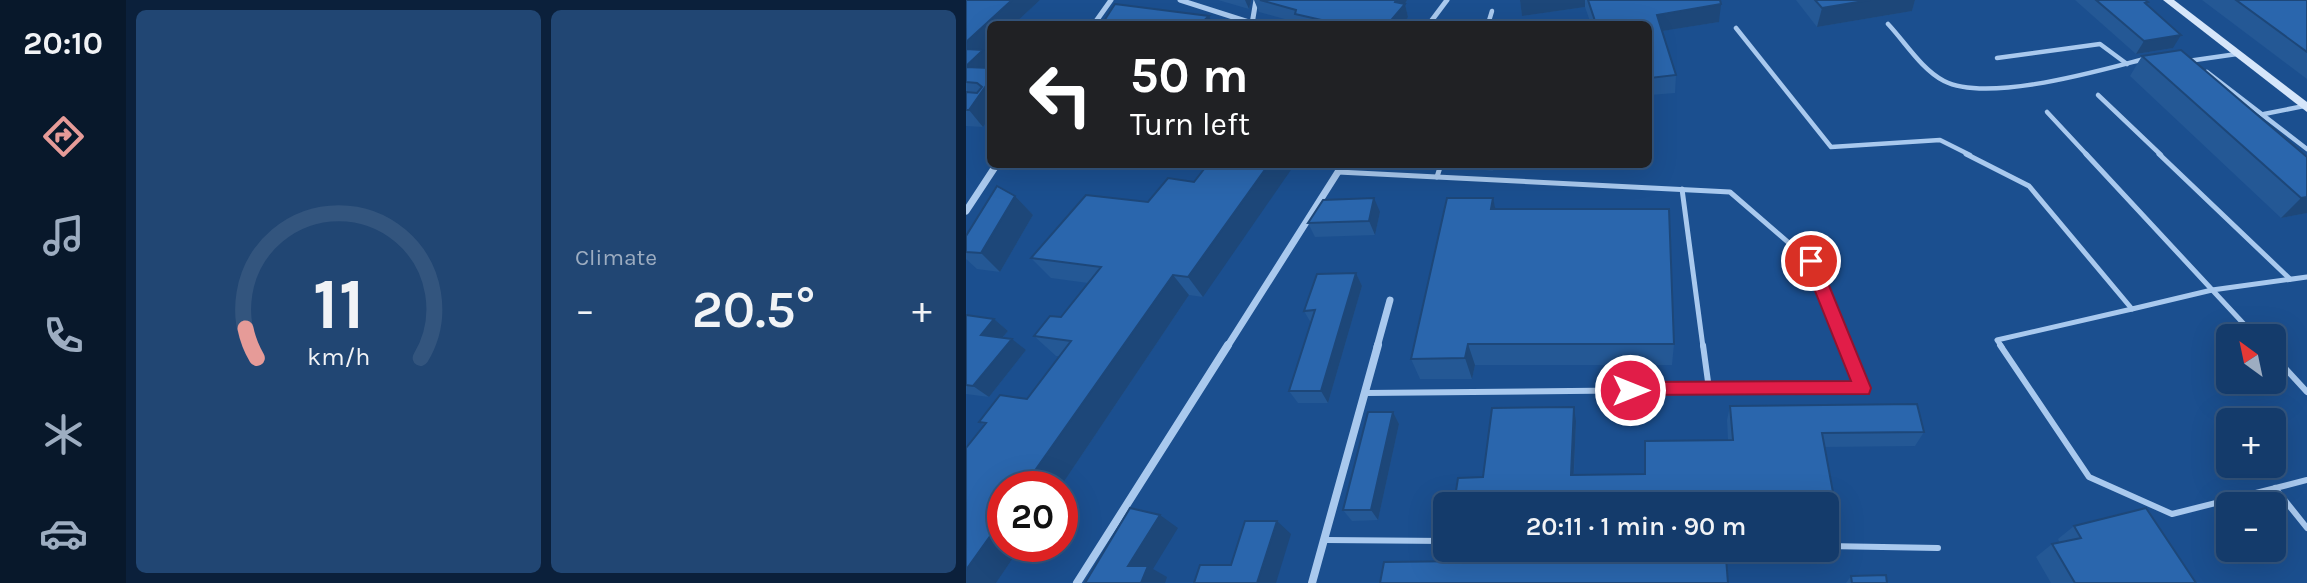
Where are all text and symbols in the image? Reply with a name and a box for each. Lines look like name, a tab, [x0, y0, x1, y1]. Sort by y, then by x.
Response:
text: 20:10	[23, 25, 103, 62]
text: 50 m	[1130, 47, 1248, 104]
icon: left	[1015, 49, 1106, 140]
text: Turn left	[1130, 106, 1250, 143]
icon: directions	[39, 112, 88, 161]
icon: music	[39, 211, 88, 260]
pin	[1781, 231, 1841, 291]
icon: arrive	[1792, 242, 1830, 280]
text: Climate	[575, 244, 657, 271]
text: 11	[313, 261, 364, 346]
text: 20.5°	[692, 279, 815, 340]
text: −	[575, 288, 595, 333]
text: +	[912, 288, 932, 333]
icon: phone	[39, 311, 88, 360]
north arrow	[2216, 324, 2286, 394]
map controls	[2216, 324, 2286, 562]
text: km/h	[307, 341, 370, 370]
position arrow	[1593, 353, 1667, 427]
button: +	[2216, 408, 2286, 478]
icon: climate	[39, 410, 88, 459]
speed limit sign: 20	[987, 471, 1078, 562]
button: −	[2216, 492, 2286, 562]
icon: car	[39, 509, 88, 558]
text: 20:11 · 1 min · 90 m	[1526, 511, 1746, 542]

